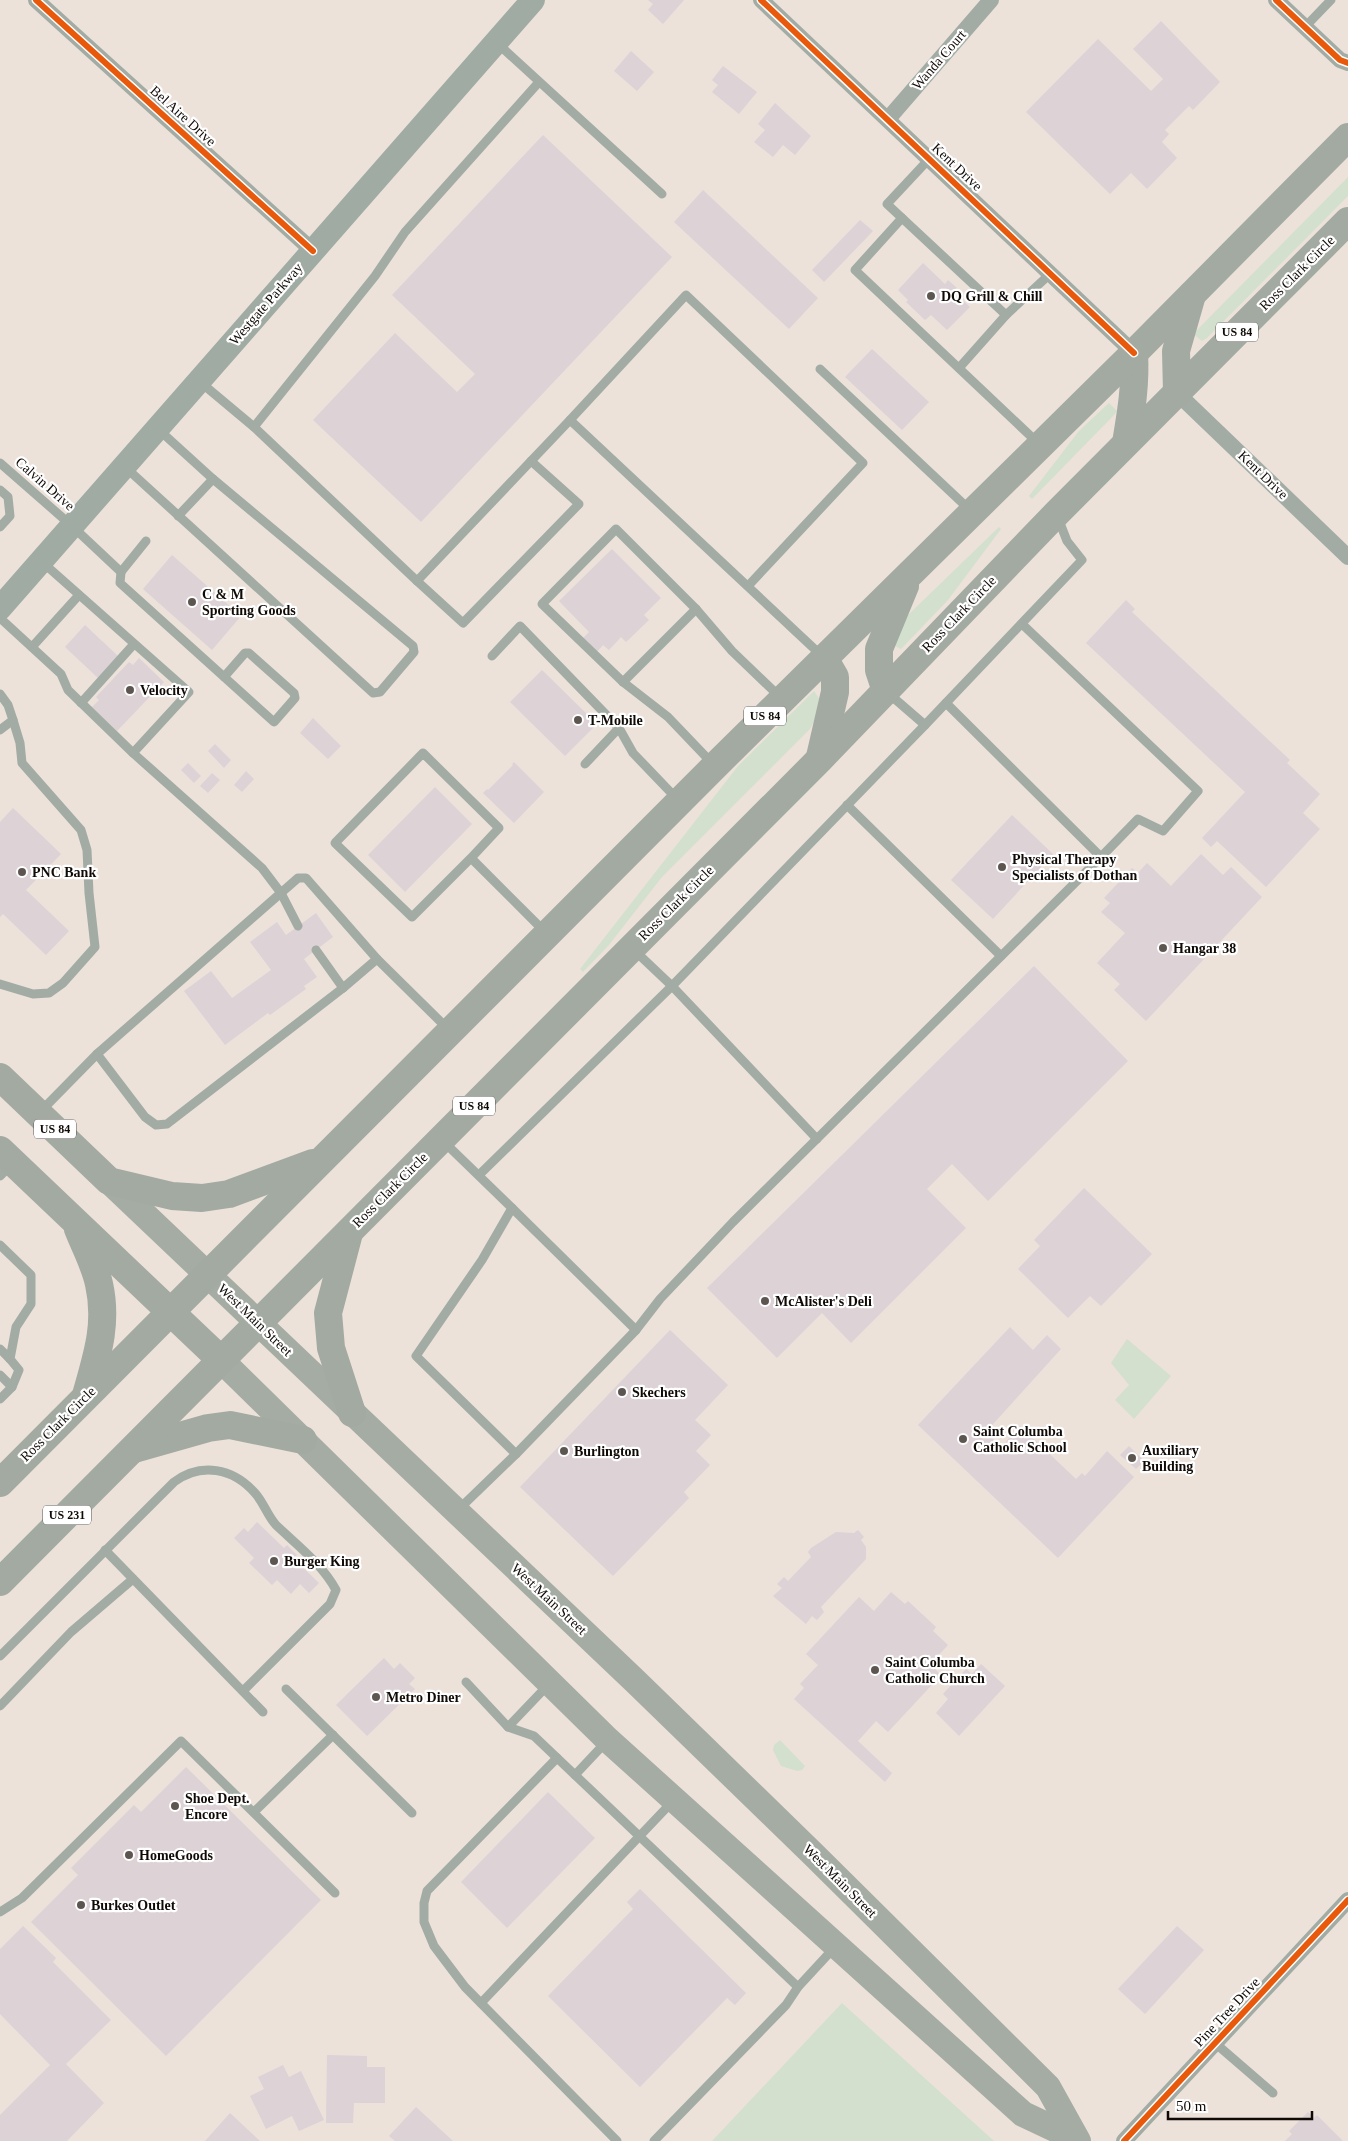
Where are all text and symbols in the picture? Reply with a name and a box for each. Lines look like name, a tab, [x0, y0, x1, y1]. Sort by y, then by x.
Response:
street label: Wanda Court	[909, 27, 969, 93]
street label: Bel Aire Drive	[147, 83, 219, 149]
street label: Kent Drive	[929, 140, 985, 194]
street label: Ross Clark Circle	[1257, 233, 1337, 313]
street label: Westgate Parkway	[226, 260, 306, 348]
place label: DQ Grill & Chill	[941, 289, 1043, 304]
marker: DQ Grill & Chill	[925, 290, 937, 302]
road number: US 84	[1216, 322, 1258, 342]
street label: Kent Drive	[1235, 448, 1291, 502]
street label: Calvin Drive	[13, 454, 77, 514]
street label: Ross Clark Circle	[919, 573, 999, 655]
place label: C & M Sporting Goods	[202, 587, 296, 618]
marker: C & M Sporting Goods	[186, 596, 198, 608]
place label: Velocity	[140, 683, 188, 698]
marker: Velocity	[124, 684, 136, 696]
road number: US 84	[744, 706, 786, 726]
place label: T-Mobile	[588, 713, 643, 728]
marker: T-Mobile	[572, 714, 584, 726]
place label: Physical Therapy Specialists of Dothan	[1012, 852, 1137, 883]
marker: Physical Therapy Specialists of Dothan	[996, 861, 1008, 873]
street label: Ross Clark Circle	[636, 863, 716, 943]
place label: PNC Bank	[32, 865, 96, 880]
marker: PNC Bank	[16, 866, 28, 878]
place label: Hangar 38	[1173, 941, 1236, 956]
marker: Hangar 38	[1157, 942, 1169, 954]
road number: US 84	[453, 1096, 495, 1116]
road number: US 84	[34, 1120, 76, 1138]
street label: Ross Clark Circle	[350, 1150, 430, 1230]
street label: West Main Street	[215, 1281, 295, 1359]
place label: McAlister's Deli	[775, 1294, 872, 1309]
marker: McAlister's Deli	[759, 1295, 771, 1307]
street label: Ross Clark Circle	[18, 1384, 98, 1464]
place label: Skechers	[632, 1385, 686, 1400]
marker: Skechers	[616, 1386, 628, 1398]
place label: Saint Columba Catholic School	[973, 1424, 1067, 1455]
marker: Saint Columba Catholic School	[957, 1433, 969, 1445]
place label: Auxiliary Building	[1142, 1443, 1199, 1474]
place label: Burlington	[574, 1444, 640, 1459]
marker: Burlington	[558, 1445, 570, 1457]
marker: Auxiliary Building	[1126, 1452, 1138, 1464]
road number: US 231	[43, 1506, 91, 1524]
place label: Burger King	[284, 1554, 360, 1569]
marker: Burger King	[268, 1555, 280, 1567]
street label: West Main Street	[508, 1560, 590, 1638]
place label: Saint Columba Catholic Church	[885, 1655, 985, 1686]
marker: Saint Columba Catholic Church	[869, 1664, 881, 1676]
place label: Metro Diner	[386, 1690, 461, 1705]
marker: Metro Diner	[370, 1691, 382, 1703]
place label: Shoe Dept. Encore	[185, 1791, 250, 1822]
marker: Shoe Dept. Encore	[169, 1800, 181, 1812]
street label: West Main Street	[800, 1841, 880, 1921]
place label: HomeGoods	[139, 1848, 213, 1863]
marker: HomeGoods	[123, 1849, 135, 1861]
place label: Burkes Outlet	[91, 1898, 176, 1913]
marker: Burkes Outlet	[75, 1899, 87, 1911]
street label: Pine Tree Drive	[1191, 1974, 1263, 2050]
scale bar	[1168, 2088, 1312, 2120]
text: 50 m	[1176, 2098, 1207, 2114]

